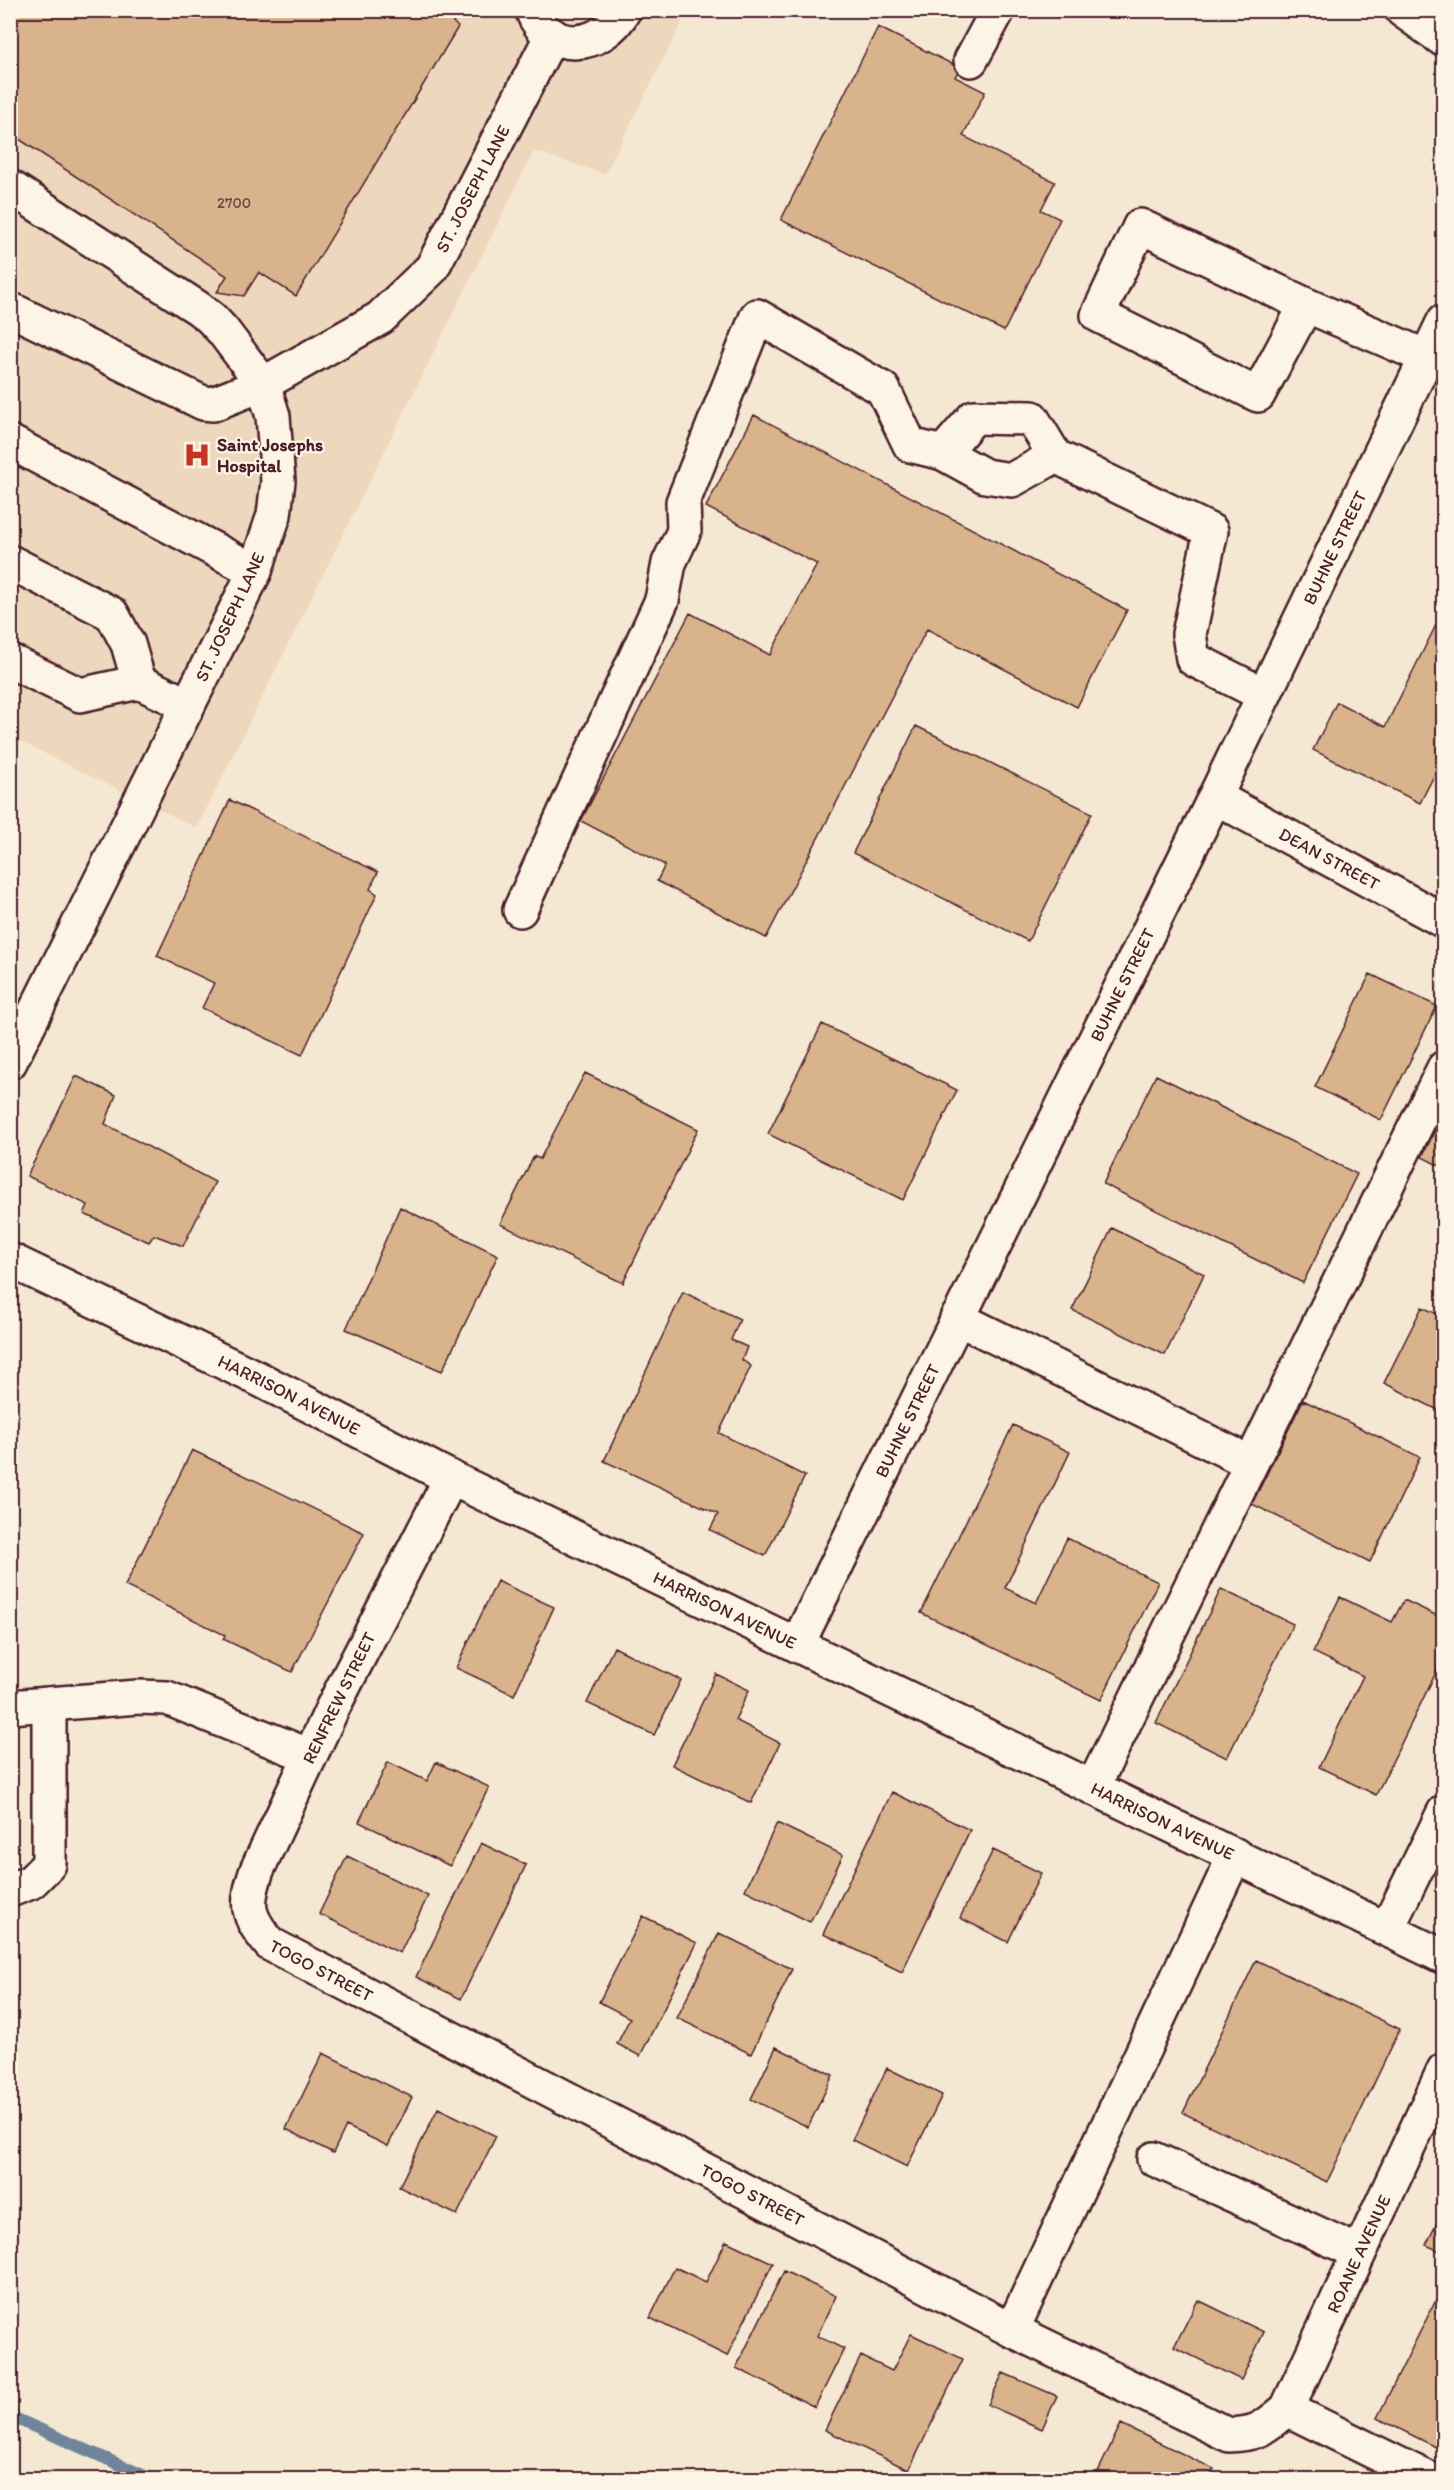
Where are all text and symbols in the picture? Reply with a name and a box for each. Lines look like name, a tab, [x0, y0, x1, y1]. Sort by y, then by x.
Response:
street label: ST. JOSEPH LANE	[431, 121, 515, 256]
house number: 2700	[217, 194, 251, 212]
place label: Saint Josephs Hospital	[217, 434, 323, 477]
hospital icon: Saint Josephs Hospital	[182, 440, 212, 470]
street label: BUHNE STREET	[1298, 487, 1372, 608]
street label: ST. JOSEPH LANE	[190, 549, 270, 685]
street label: DEAN STREET	[1275, 823, 1383, 895]
street label: BUHNE STREET	[1085, 924, 1160, 1045]
street label: HARRISON AVENUE	[214, 1350, 364, 1440]
street label: BUHNE STREET	[870, 1360, 945, 1481]
street label: HARRISON AVENUE	[650, 1566, 800, 1654]
street label: RENFREW STREET	[298, 1629, 380, 1767]
street label: HARRISON AVENUE	[1087, 1777, 1238, 1865]
street label: TOGO STREET	[266, 1935, 377, 2007]
street label: TOGO STREET	[697, 2159, 808, 2231]
street label: ROANE AVENUE	[1322, 2191, 1396, 2317]

